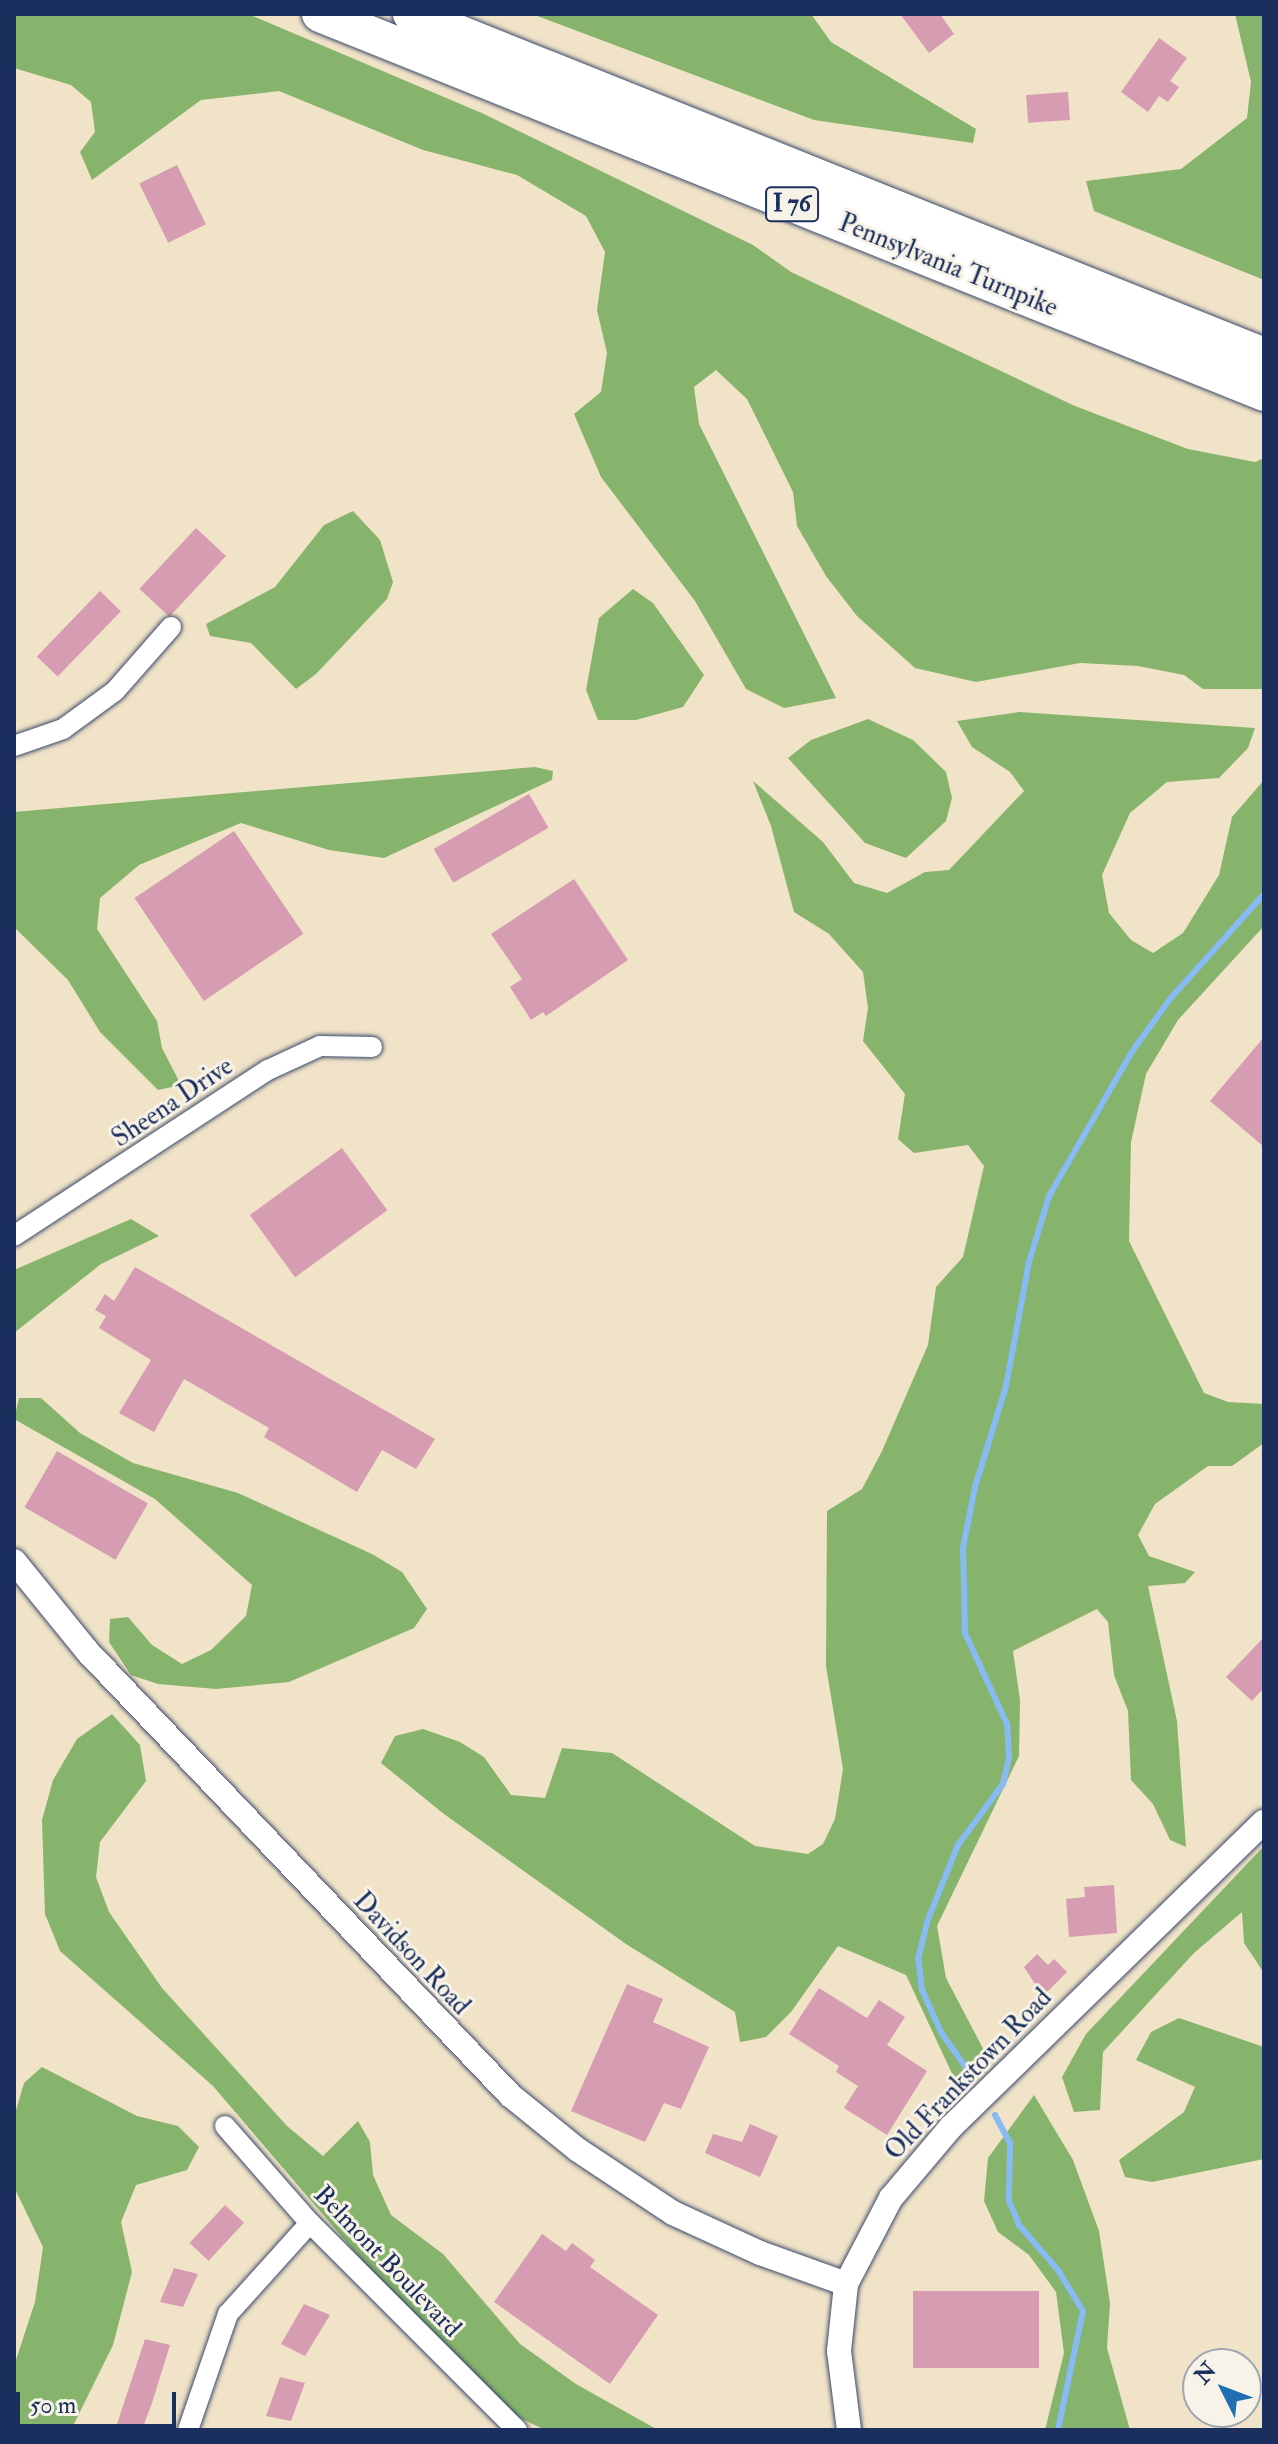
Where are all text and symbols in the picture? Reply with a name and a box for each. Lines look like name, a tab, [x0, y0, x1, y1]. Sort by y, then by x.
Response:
road number: I 76	[764, 184, 820, 224]
street label: Pennsylvania Turnpike	[834, 208, 1062, 324]
street label: Sheena Drive	[107, 1051, 239, 1155]
street label: Davidson Road	[346, 1886, 476, 2022]
street label: Old Frankstown Road	[879, 1983, 1059, 2167]
street label: Belmont Boulevard	[307, 2180, 467, 2344]
north arrow	[1182, 2348, 1262, 2428]
text: N	[1189, 2357, 1223, 2390]
scale bar	[20, 2376, 180, 2426]
text: 50 m	[30, 2390, 76, 2421]

